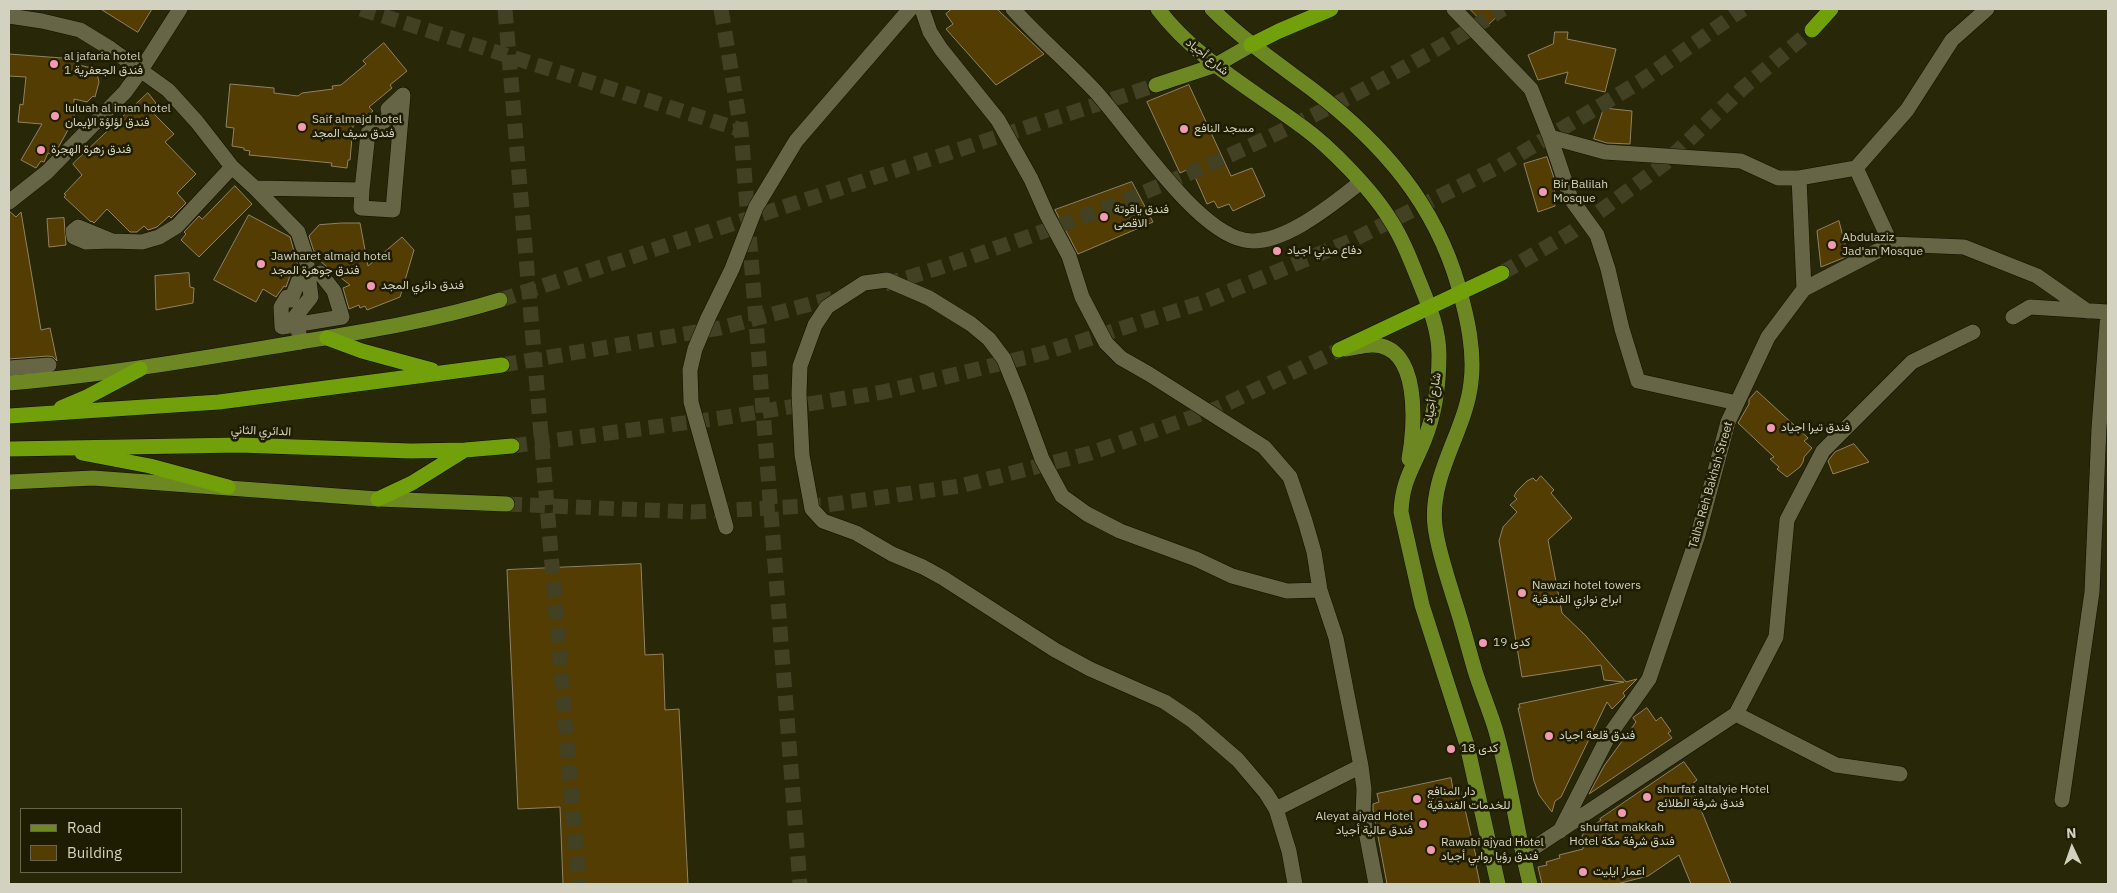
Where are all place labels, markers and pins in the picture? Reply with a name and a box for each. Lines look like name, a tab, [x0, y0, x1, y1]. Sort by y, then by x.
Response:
place label: al jafaria hotel 1 فندق الجعفرية	[64, 50, 143, 78]
marker: al jafaria hotel 1 فندق الجعفرية	[48, 58, 60, 70]
place label: luluah al iman hotel فندق لؤلؤة الإيمان	[65, 102, 171, 130]
marker: luluah al iman hotel فندق لؤلؤة الإيمان	[49, 110, 61, 122]
place label: Saif almajd hotel فندق سيف المجد	[312, 113, 402, 141]
marker: Saif almajd hotel فندق سيف المجد	[296, 121, 308, 133]
place label: مسجد النافع	[1194, 122, 1254, 136]
marker: مسجد النافع	[1178, 123, 1190, 135]
place label: فندق زهرة الهجرة	[51, 143, 131, 157]
marker: فندق زهرة الهجرة	[35, 144, 47, 156]
place label: Bir Balilah Mosque	[1553, 178, 1608, 206]
marker: Bir Balilah Mosque	[1537, 186, 1549, 198]
place label: فندق ياقوتة الاقصى	[1114, 203, 1169, 231]
marker: فندق ياقوتة الاقصى	[1098, 211, 1110, 223]
place label: Abdulaziz Jad'an Mosque	[1842, 231, 1923, 259]
marker: Abdulaziz Jad'an Mosque	[1826, 239, 1838, 251]
place label: دفاع مدني اجياد	[1287, 244, 1362, 258]
marker: دفاع مدني اجياد	[1271, 245, 1283, 257]
place label: Jawharet almajd hotel فندق جوهرة المجد	[271, 250, 391, 278]
marker: Jawharet almajd hotel فندق جوهرة المجد	[255, 258, 267, 270]
place label: فندق دائري المجد	[381, 279, 464, 293]
marker: فندق دائري المجد	[365, 280, 377, 292]
place label: فندق تيرا اجياد	[1781, 421, 1850, 435]
marker: فندق تيرا اجياد	[1765, 422, 1777, 434]
place label: Nawazi hotel towers ابراج نوازي الفندقية	[1532, 579, 1641, 607]
marker: Nawazi hotel towers ابراج نوازي الفندقية	[1516, 587, 1528, 599]
place label: كدى 19	[1493, 636, 1530, 650]
marker: كدى 19	[1477, 637, 1489, 649]
place label: فندق قلعة اجياد	[1559, 729, 1635, 743]
marker: فندق قلعة اجياد	[1543, 730, 1555, 742]
place label: كدى 18	[1461, 742, 1498, 756]
marker: كدى 18	[1445, 743, 1457, 755]
place label: shurfat altalyie Hotel فندق شرفة الطلائع	[1657, 783, 1769, 811]
place label: دار المنافع للخدمات الفندقية	[1427, 785, 1510, 813]
marker: shurfat altalyie Hotel فندق شرفة الطلائع	[1641, 791, 1653, 803]
marker: دار المنافع للخدمات الفندقية	[1411, 793, 1423, 805]
marker: shurfat makkah Hotel فندق شرفة مكة	[1616, 807, 1628, 819]
place label: Aleyat ajyad Hotel فندق عالية أجياد	[1316, 810, 1413, 838]
marker: Aleyat ajyad Hotel فندق عالية أجياد	[1417, 818, 1429, 830]
place label: shurfat makkah Hotel فندق شرفة مكة	[1569, 821, 1675, 849]
place label: Rawabi ajyad Hotel فندق رؤيا روابي أجياد	[1441, 836, 1544, 864]
marker: Rawabi ajyad Hotel فندق رؤيا روابي أجياد	[1425, 844, 1437, 856]
place label: اعمار ايليت	[1593, 865, 1645, 879]
marker: اعمار ايليت	[1577, 866, 1589, 878]

